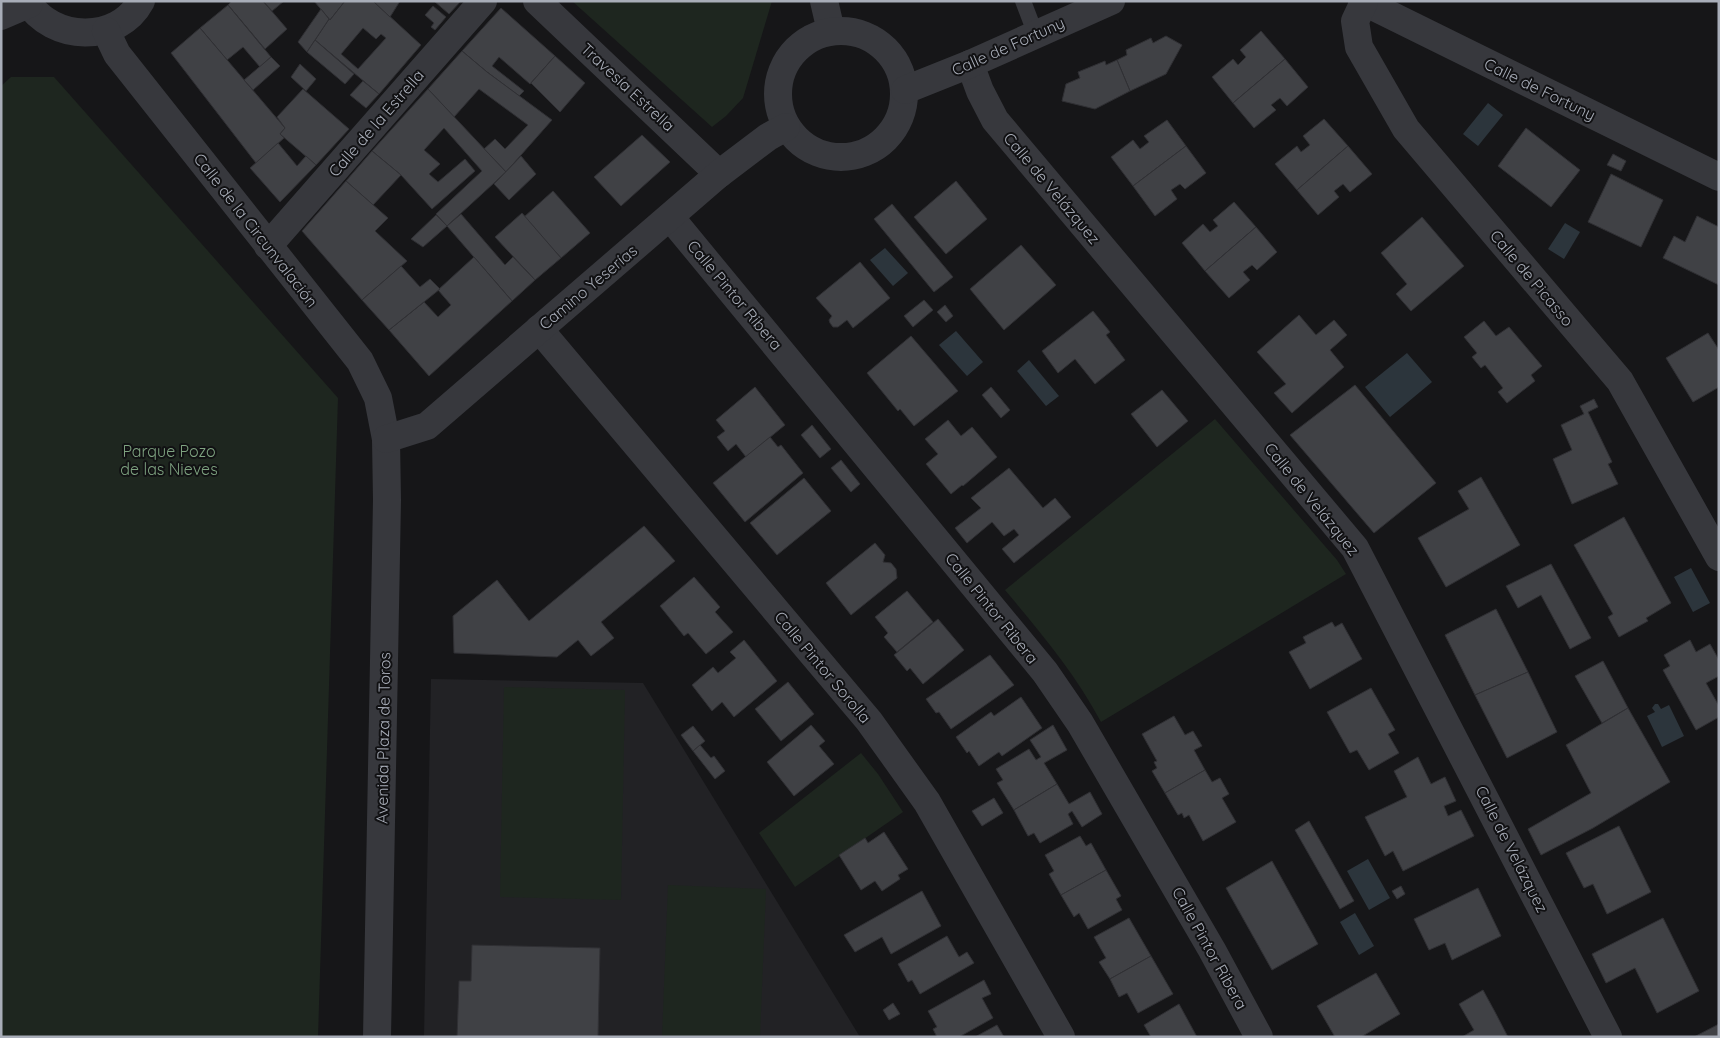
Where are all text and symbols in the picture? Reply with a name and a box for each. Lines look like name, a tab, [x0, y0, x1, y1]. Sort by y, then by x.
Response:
street label: Calle de Fortuny	[949, 12, 1067, 80]
street label: Travesía Estrella	[577, 39, 679, 135]
street label: Calle de Fortuny	[1481, 53, 1599, 125]
street label: Calle de la Estrella	[324, 65, 428, 181]
street label: Calle de Velázquez	[999, 128, 1105, 248]
street label: Calle de la Circunvalación	[190, 149, 322, 311]
street label: Calle de Picasso	[1486, 226, 1578, 330]
street label: Calle Pintor Ribera	[683, 236, 787, 354]
street label: Camino Yeserías	[535, 240, 641, 334]
street label: Calle de Velázquez	[1260, 438, 1364, 560]
park label: Parque Pozo de las Nieves	[120, 441, 218, 479]
street label: Calle Pintor Ribera	[941, 548, 1043, 668]
street label: Calle Pintor Sorolla	[770, 607, 876, 727]
street label: Avenida Plaza de Toros	[372, 652, 394, 824]
street label: Calle de Velázquez	[1471, 782, 1553, 916]
street label: Calle Pintor Ribera	[1168, 883, 1252, 1013]

